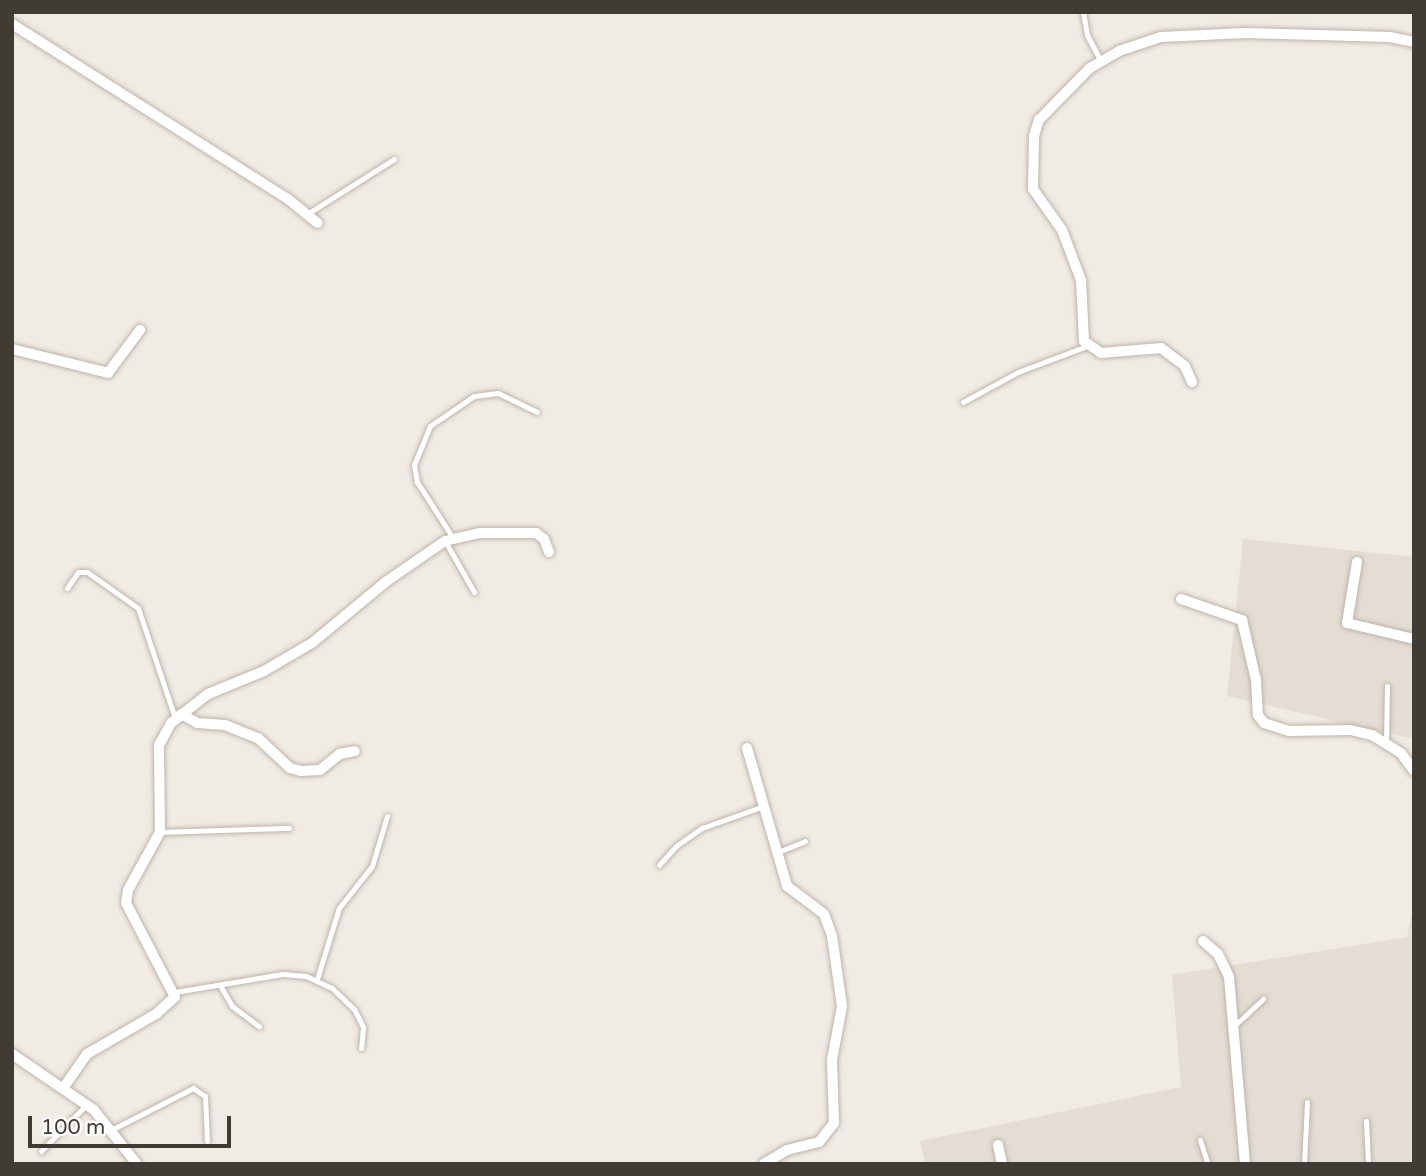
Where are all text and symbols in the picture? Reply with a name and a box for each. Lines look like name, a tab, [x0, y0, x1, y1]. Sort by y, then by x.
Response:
scale bar	[32, 1102, 234, 1146]
text: 100 m	[41, 1115, 105, 1140]

